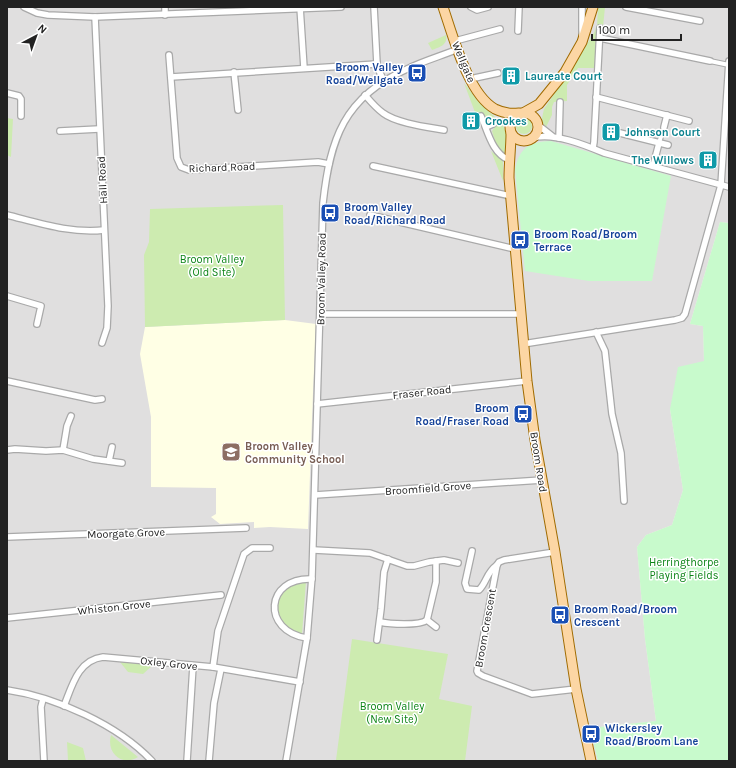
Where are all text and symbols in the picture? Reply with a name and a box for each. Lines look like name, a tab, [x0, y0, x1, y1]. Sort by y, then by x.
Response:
north arrow	[16, 16, 56, 56]
scale bar	[592, 16, 681, 42]
text: N	[35, 21, 49, 36]
text: 100 m	[598, 23, 630, 37]
street label: Wellgate	[449, 40, 478, 85]
place label: Broom Valley Road/Wellgate	[326, 61, 403, 87]
bus stop icon: Broom Valley Road/Wellgate	[406, 62, 428, 84]
building icon: Laureate Court	[500, 65, 522, 87]
place label: Laureate Court	[525, 70, 603, 83]
building icon: Crookes	[460, 110, 482, 132]
place label: Crookes	[485, 115, 527, 128]
building icon: Johnson Court	[600, 121, 622, 143]
place label: Johnson Court	[625, 126, 701, 139]
building icon: The Willows	[697, 149, 719, 171]
place label: The Willows	[632, 154, 694, 167]
street label: Hall Road	[95, 156, 110, 204]
street label: Richard Road	[188, 160, 256, 175]
place label: Broom Valley Road/Richard Road	[344, 201, 446, 227]
bus stop icon: Broom Valley Road/Richard Road	[319, 202, 341, 224]
place label: Broom Road/Broom Terrace	[534, 228, 637, 254]
bus stop icon: Broom Road/Broom Terrace	[509, 229, 531, 251]
street label: Broom Valley Road	[314, 233, 329, 325]
park label: Broom Valley (Old Site)	[180, 253, 244, 279]
street label: Fraser Road	[392, 383, 452, 402]
place label: Broom Road/Fraser Road	[415, 402, 509, 428]
bus stop icon: Broom Road/Fraser Road	[512, 403, 534, 425]
street label: Broom Road	[527, 431, 550, 493]
place label: Broom Valley Community School	[245, 440, 345, 466]
school or university icon: Broom Valley Community School	[220, 441, 242, 463]
street label: Broomfield Grove	[385, 479, 472, 498]
street label: Moorgate Grove	[87, 526, 166, 541]
park label: Herringthorpe Playing Fields	[649, 556, 719, 582]
street label: Broom Crescent	[472, 588, 499, 669]
street label: Whiston Grove	[77, 597, 151, 618]
place label: Broom Road/Broom Crescent	[574, 603, 677, 629]
bus stop icon: Broom Road/Broom Crescent	[549, 604, 571, 626]
street label: Oxley Grove	[140, 654, 199, 673]
park label: Broom Valley (New Site)	[360, 700, 424, 726]
place label: Wickersley Road/Broom Lane	[605, 722, 699, 748]
bus stop icon: Wickersley Road/Broom Lane	[580, 723, 602, 745]

